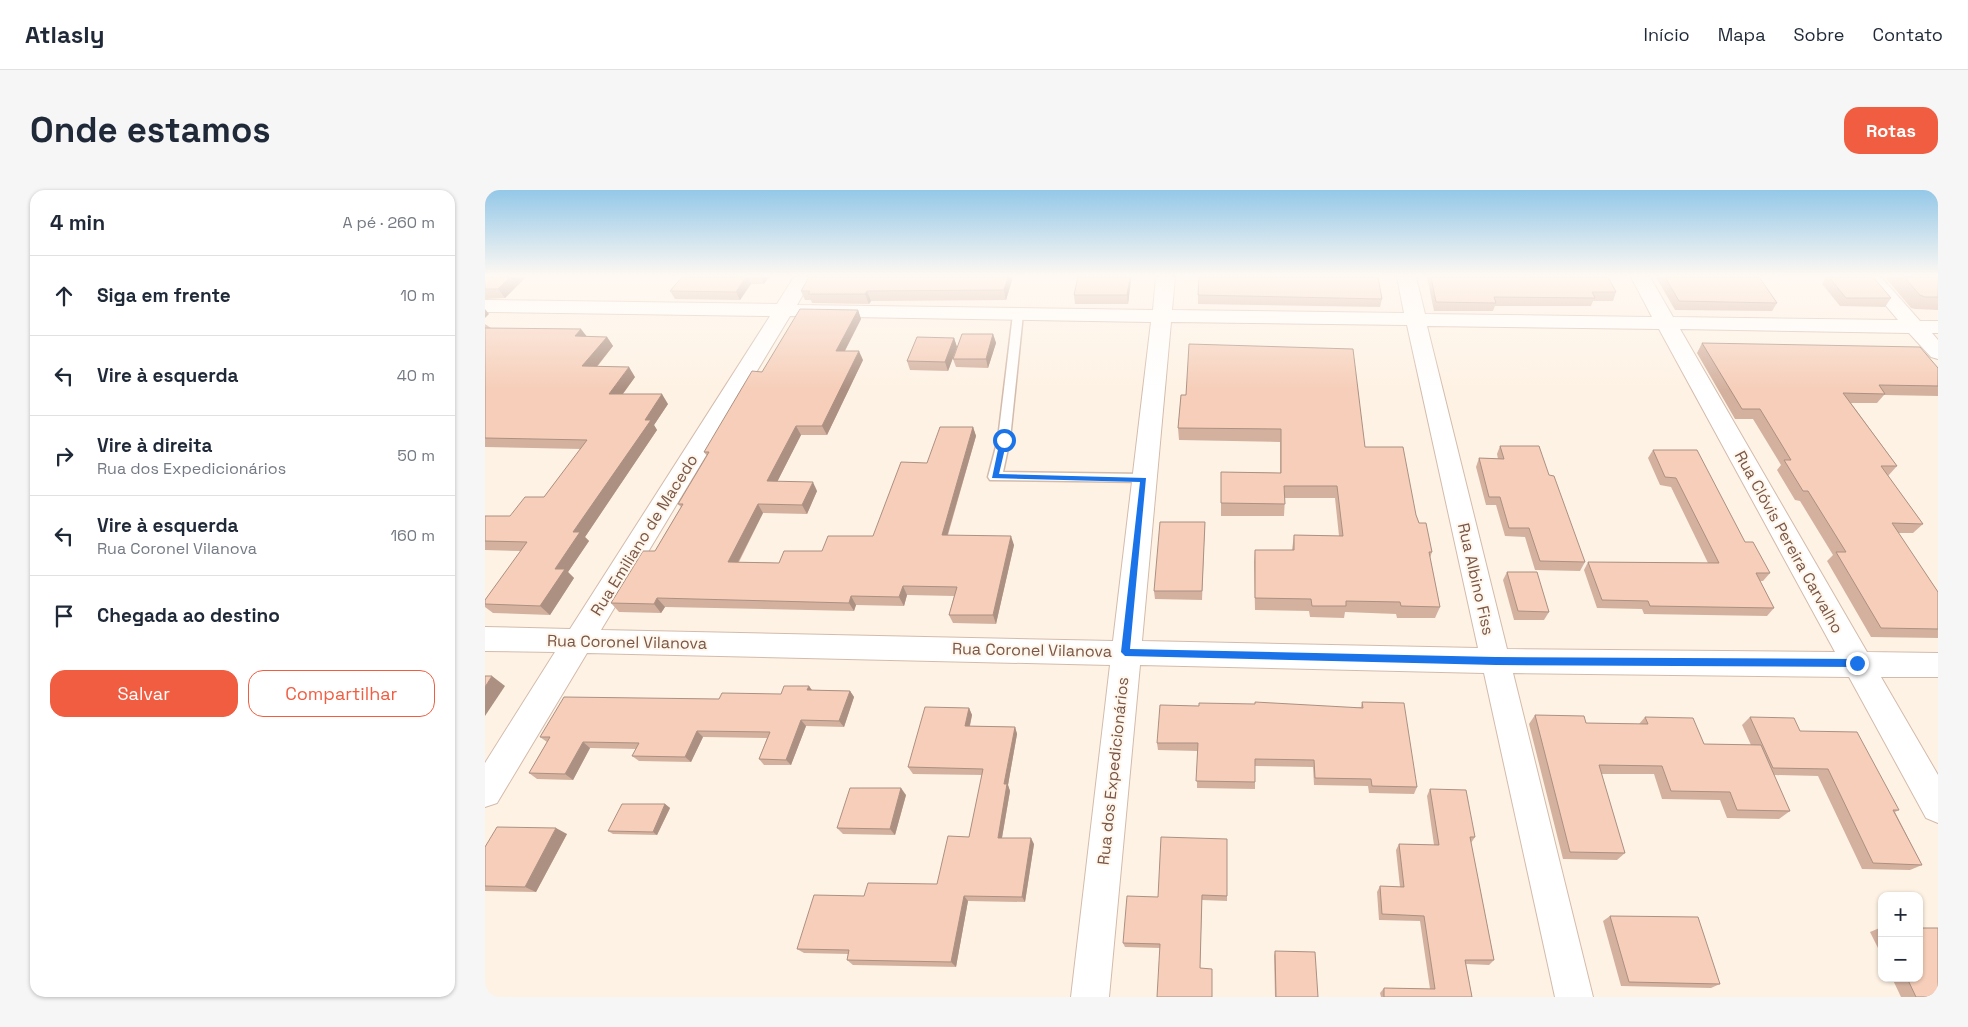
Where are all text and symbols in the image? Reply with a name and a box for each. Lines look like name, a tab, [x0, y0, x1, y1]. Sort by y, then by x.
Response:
text: Atlasly	[25, 19, 104, 50]
text: Início	[1644, 23, 1690, 46]
text: Mapa	[1718, 23, 1766, 46]
text: Sobre	[1794, 23, 1844, 46]
text: Contato	[1872, 23, 1943, 46]
button: Rotas	[1844, 107, 1938, 154]
text: Onde estamos	[30, 108, 271, 152]
text: 4 min	[50, 209, 105, 236]
text: A pé · 260 m	[342, 212, 435, 233]
icon: ahead	[50, 282, 78, 310]
text: Siga em frente	[97, 283, 231, 308]
text: 10 m	[400, 285, 435, 306]
icon: left	[50, 362, 78, 390]
text: Vire à esquerda	[97, 363, 239, 388]
text: 40 m	[397, 365, 435, 386]
route start	[993, 429, 1016, 452]
text: Vire à direita	[97, 433, 213, 458]
icon: right	[50, 442, 78, 470]
text: 50 m	[397, 445, 435, 466]
street label: Rua Clóvis Pereira Carvalho	[1730, 447, 1848, 637]
street label: Rua Emiliano de Macedo	[586, 450, 702, 620]
text: Rua dos Expedicionários	[97, 458, 286, 479]
text: Vire à esquerda	[97, 513, 239, 538]
street label: Rua Albino Fiss	[1453, 521, 1499, 637]
icon: left	[50, 522, 78, 550]
text: 160 m	[390, 525, 435, 546]
text: Rua Coronel Vilanova	[97, 538, 257, 559]
icon: arrive	[50, 602, 78, 630]
text: Chegada ao destino	[97, 603, 280, 628]
street label: Rua Coronel Vilanova	[547, 630, 707, 654]
street label: Rua Coronel Vilanova	[952, 638, 1112, 662]
route end	[1846, 652, 1869, 675]
button: Salvar	[50, 670, 238, 717]
button: Compartilhar	[248, 670, 435, 717]
street label: Rua dos Expedicionários	[1093, 676, 1133, 866]
map controls	[1878, 892, 1923, 982]
button: +	[1878, 892, 1923, 937]
button: −	[1878, 937, 1923, 982]

